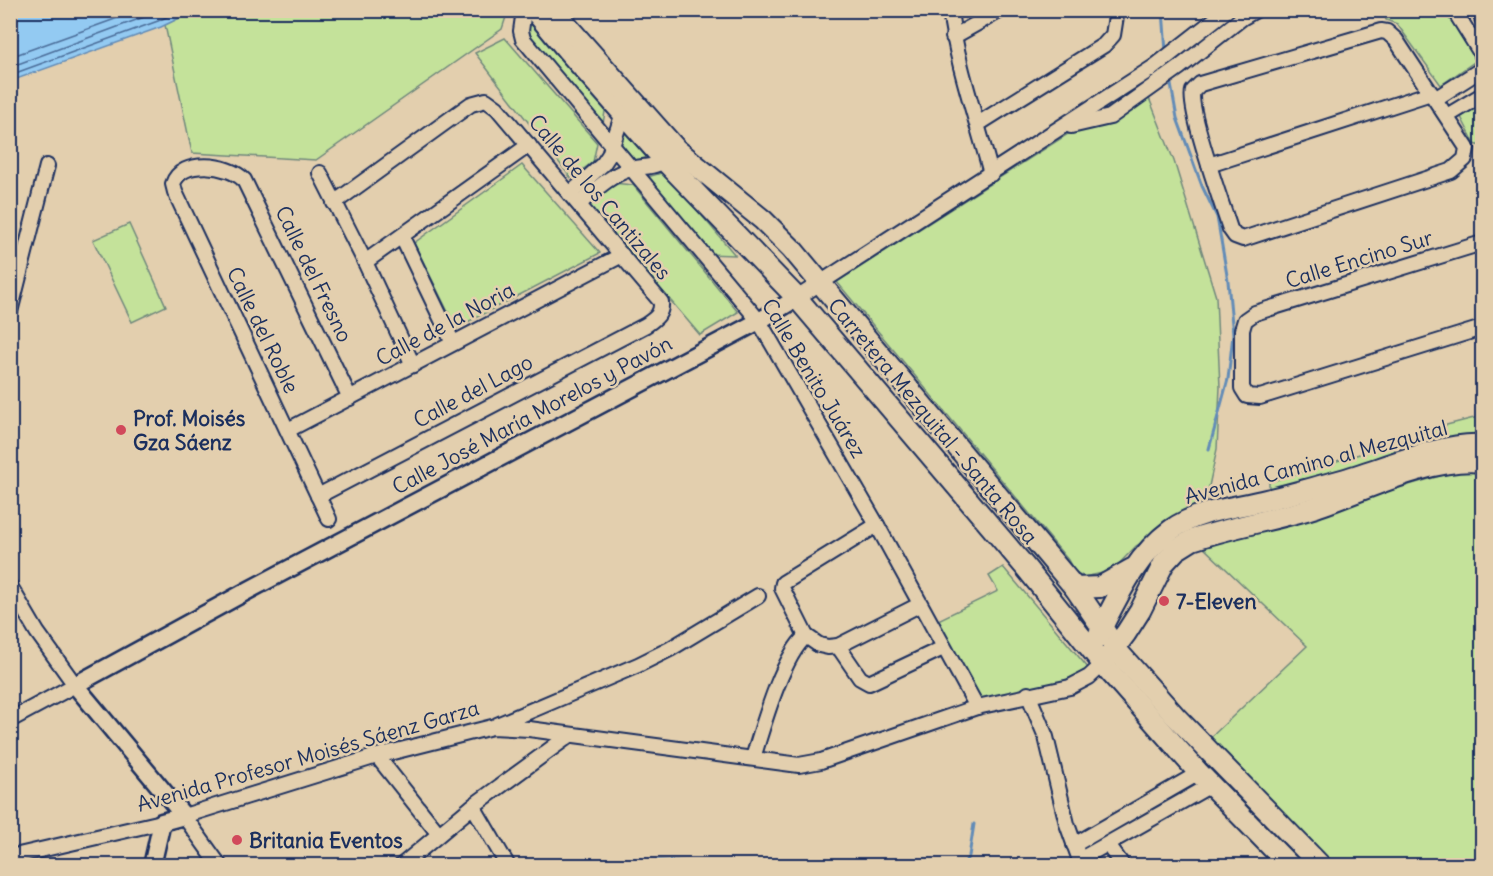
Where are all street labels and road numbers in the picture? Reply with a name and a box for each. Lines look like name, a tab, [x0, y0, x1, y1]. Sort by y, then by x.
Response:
street label: Calle de los Cantizales	[523, 109, 677, 285]
street label: Calle del Fresno	[269, 201, 359, 347]
street label: Calle Encino Sur	[1282, 224, 1436, 294]
street label: Calle del Roble	[221, 262, 305, 398]
street label: Calle de la Noria	[371, 276, 519, 372]
street label: Calle Benito Juárez	[756, 293, 872, 463]
street label: Carretera Mezquital - Santa Rosa	[822, 293, 1044, 549]
street label: Calle José María Morelos y Pavón	[387, 330, 677, 500]
street label: Calle del Lago	[409, 348, 537, 434]
street label: Avenida Camino al Mezquital	[1182, 414, 1450, 510]
street label: Avenida Profesor Moisés Sáenz Garza	[134, 694, 482, 818]

